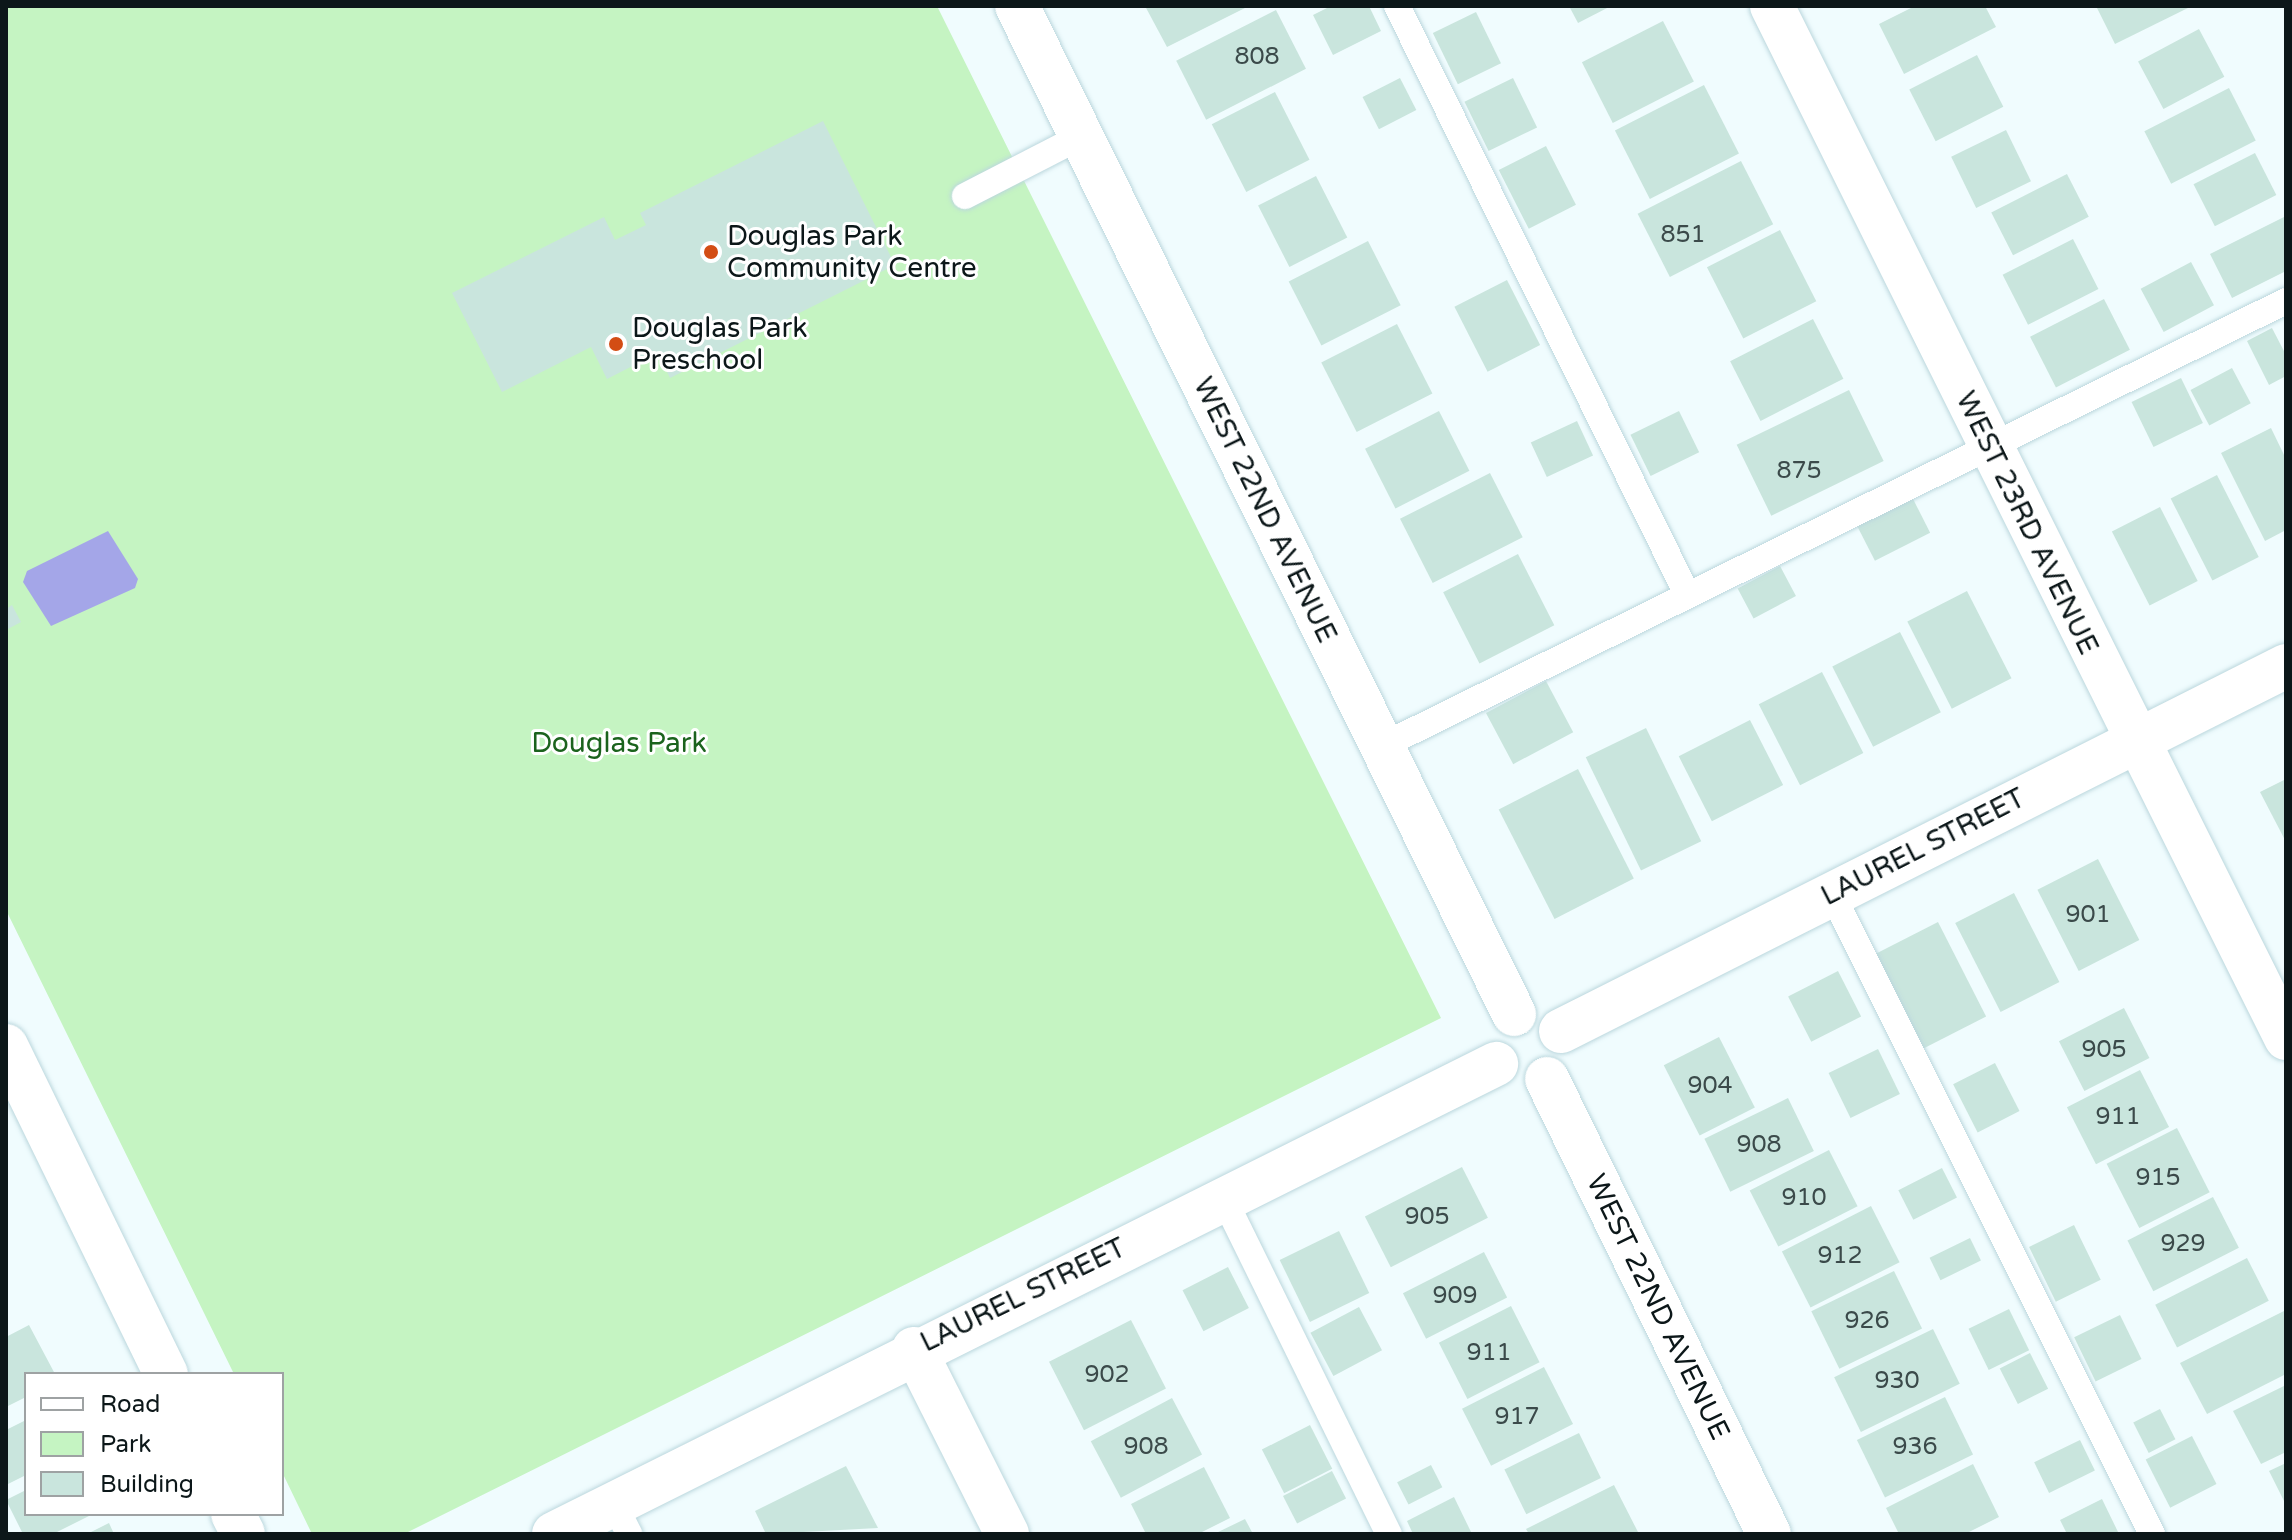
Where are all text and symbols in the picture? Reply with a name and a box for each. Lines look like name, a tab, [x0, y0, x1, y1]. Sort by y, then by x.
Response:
house number: 808	[1234, 43, 1280, 71]
place label: Douglas Park Community Centre	[727, 219, 977, 285]
house number: 851	[1660, 221, 1706, 249]
marker: Douglas Park Community Centre	[702, 243, 720, 261]
place label: Douglas Park Preschool	[632, 311, 807, 377]
marker: Douglas Park Preschool	[607, 335, 625, 353]
street label: WEST 22ND AVENUE	[1186, 372, 1344, 648]
street label: WEST 23RD AVENUE	[1949, 386, 2105, 660]
house number: 875	[1776, 457, 1822, 485]
park label: Douglas Park	[531, 726, 707, 760]
street label: LAUREL STREET	[1815, 781, 2031, 913]
house number: 901	[2065, 901, 2111, 929]
house number: 905	[2081, 1036, 2127, 1064]
house number: 904	[1687, 1072, 1733, 1100]
house number: 911	[2095, 1103, 2141, 1131]
house number: 908	[1736, 1131, 1782, 1159]
house number: 915	[2135, 1164, 2181, 1192]
street label: WEST 22ND AVENUE	[1579, 1169, 1737, 1445]
house number: 910	[1781, 1184, 1827, 1212]
house number: 905	[1404, 1203, 1450, 1231]
house number: 929	[2160, 1230, 2206, 1258]
street label: LAUREL STREET	[915, 1231, 1131, 1359]
house number: 912	[1817, 1242, 1863, 1270]
house number: 909	[1432, 1282, 1478, 1310]
house number: 926	[1844, 1307, 1890, 1335]
house number: 911	[1466, 1339, 1512, 1367]
house number: 902	[1084, 1361, 1130, 1389]
house number: 930	[1874, 1367, 1920, 1395]
legend	[24, 1372, 284, 1516]
text: Road	[100, 1390, 160, 1419]
house number: 917	[1494, 1403, 1540, 1431]
text: Park	[100, 1430, 151, 1459]
house number: 908	[1123, 1433, 1169, 1461]
house number: 936	[1892, 1433, 1938, 1461]
text: Building	[100, 1470, 194, 1499]

